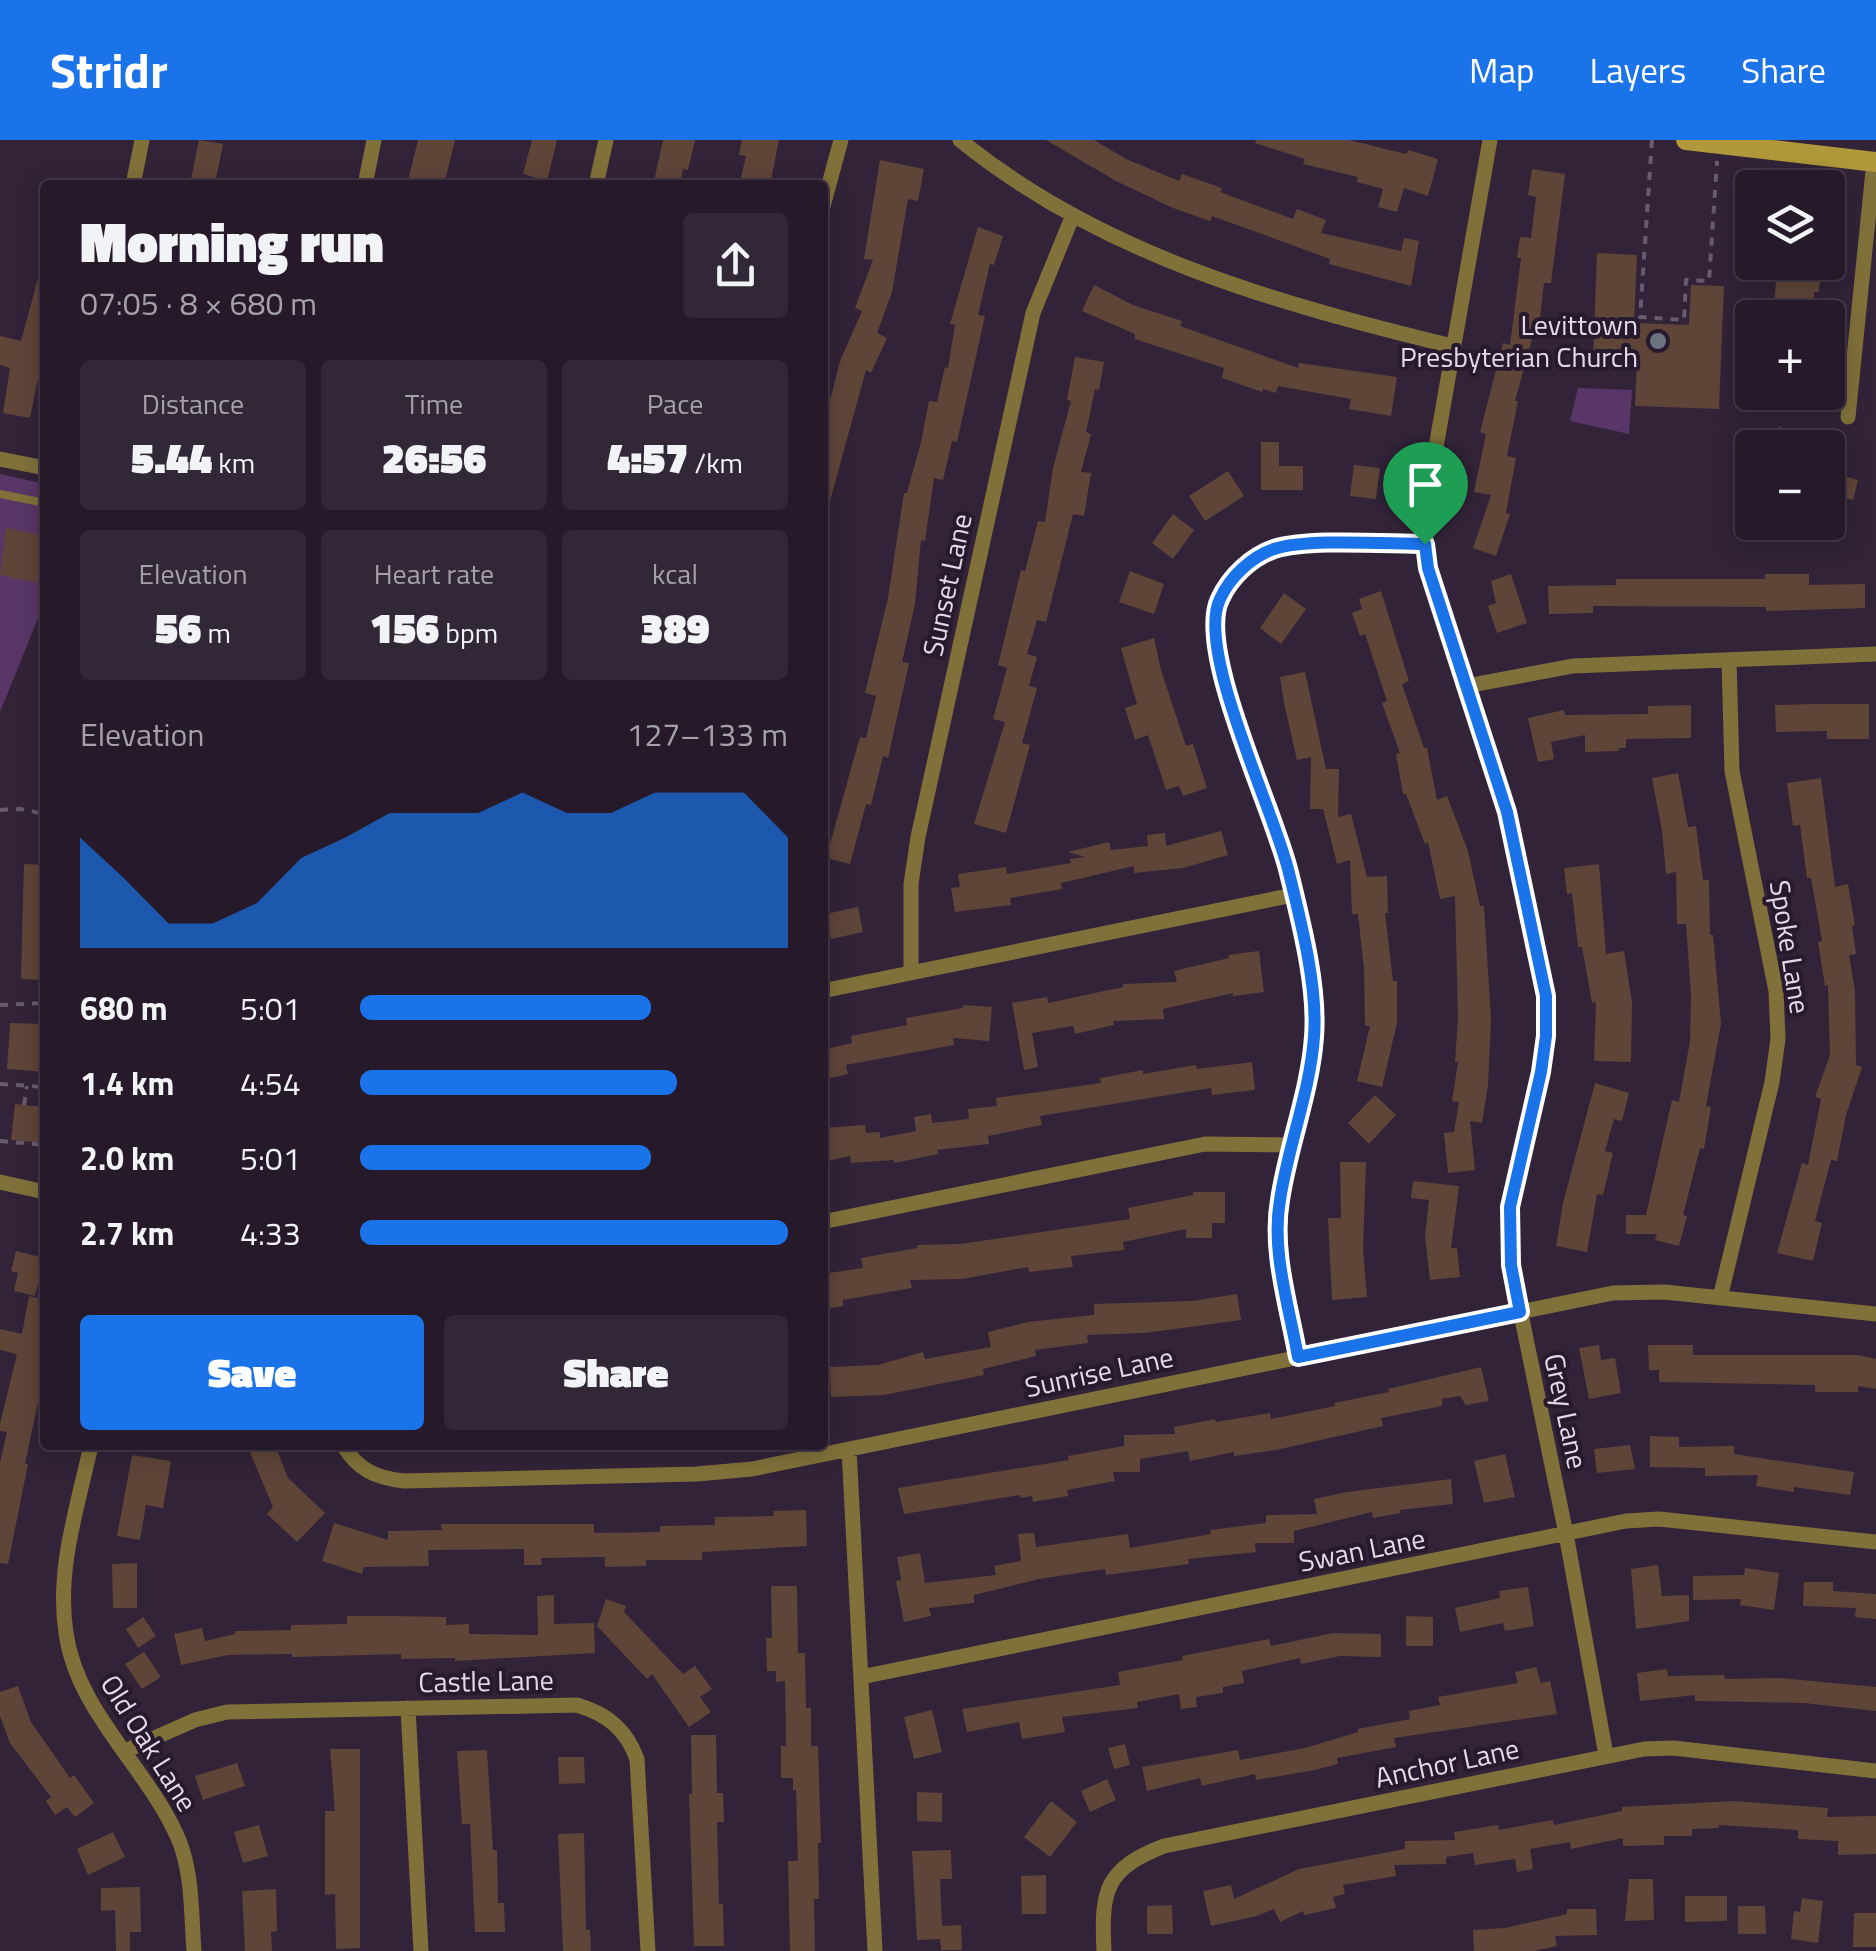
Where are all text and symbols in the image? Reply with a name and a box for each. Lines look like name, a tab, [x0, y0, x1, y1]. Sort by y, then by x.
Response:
text: Stridr	[50, 34, 168, 107]
text: Map	[1469, 43, 1534, 97]
text: Layers	[1589, 43, 1686, 97]
text: Share	[1741, 43, 1826, 97]
map controls	[1735, 170, 1845, 540]
button: layers	[1735, 170, 1845, 280]
text: Morning run	[80, 200, 384, 283]
button: share	[683, 213, 788, 318]
text: 07:05 · 8 × 680 m	[80, 279, 317, 327]
button: +	[1735, 300, 1845, 410]
place label: Levittown Presbyterian Church	[1400, 303, 1638, 378]
marker: Levittown Presbyterian Church	[1647, 330, 1669, 352]
text: Distance	[142, 382, 244, 425]
text: Time	[405, 382, 463, 425]
text: Pace	[647, 382, 703, 425]
text: 5.44	[131, 425, 212, 489]
text: 26:56	[382, 425, 486, 489]
text: 4:57	[607, 425, 688, 489]
button: −	[1735, 430, 1845, 540]
text: km	[212, 441, 255, 484]
text: /km	[688, 441, 743, 484]
pin	[1383, 442, 1468, 545]
icon: arrive	[1398, 457, 1453, 512]
street label: Sunset Lane	[910, 510, 983, 660]
text: Elevation	[139, 552, 247, 595]
text: Heart rate	[374, 552, 494, 595]
text: kcal	[652, 552, 698, 595]
text: 56	[155, 595, 201, 659]
text: 156	[370, 595, 439, 659]
text: 389	[640, 595, 710, 659]
text: m	[201, 611, 231, 654]
text: bpm	[439, 611, 498, 654]
text: Elevation	[80, 710, 204, 758]
text: 127–133 m	[626, 710, 788, 758]
street label: Spoke Lane	[1759, 877, 1822, 1017]
text: 680 m	[80, 984, 168, 1032]
text: 5:01	[240, 984, 301, 1032]
text: 1.4 km	[80, 1059, 174, 1107]
text: 4:54	[240, 1059, 301, 1107]
text: 2.0 km	[80, 1134, 174, 1182]
text: 5:01	[240, 1134, 301, 1182]
text: 2.7 km	[80, 1209, 174, 1257]
text: 4:33	[240, 1209, 301, 1257]
button: Save	[80, 1315, 424, 1430]
button: Share	[444, 1315, 788, 1430]
street label: Sunrise Lane	[1021, 1335, 1177, 1408]
street label: Grey Lane	[1533, 1349, 1600, 1473]
street label: Swan Lane	[1295, 1516, 1429, 1583]
street label: Castle Lane	[418, 1658, 554, 1703]
street label: Old Oak Lane	[90, 1666, 209, 1820]
street label: Anchor Lane	[1371, 1726, 1523, 1799]

